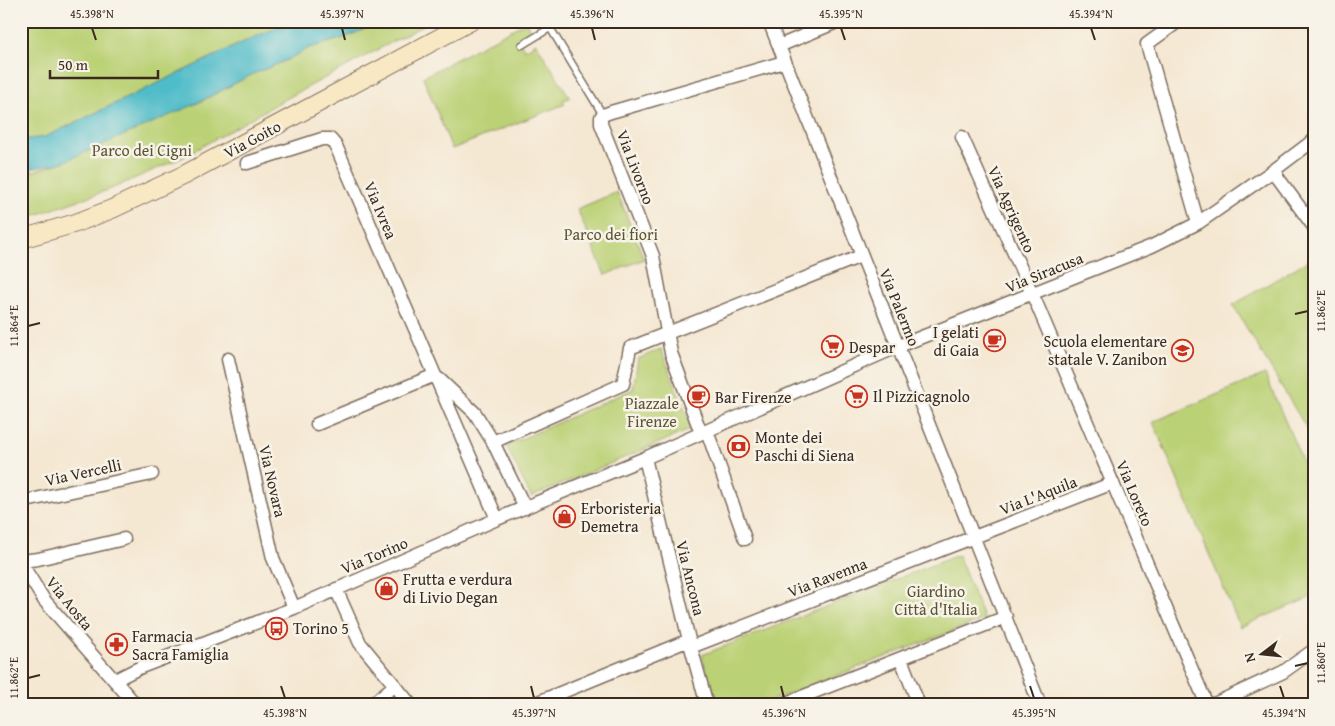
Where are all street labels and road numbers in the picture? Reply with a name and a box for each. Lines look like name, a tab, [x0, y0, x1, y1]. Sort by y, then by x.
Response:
street label: Via Goito	[219, 114, 285, 164]
street label: Via Livorno	[611, 126, 661, 208]
street label: Via Agrigento	[982, 162, 1042, 256]
street label: Via Ivrea	[358, 178, 404, 243]
street label: Via Siracusa	[1001, 245, 1087, 298]
street label: Via Palermo	[874, 264, 926, 350]
street label: Via Novara	[253, 442, 293, 520]
street label: Via Vercelli	[43, 452, 124, 492]
street label: Via Loreto	[1110, 456, 1160, 530]
street label: Via L'Aquila	[996, 469, 1081, 521]
street label: Via Torino	[337, 530, 411, 580]
street label: Via Ancona	[670, 538, 712, 618]
street label: Via Ravenna	[784, 551, 871, 603]
street label: Via Aosta	[41, 571, 100, 636]

